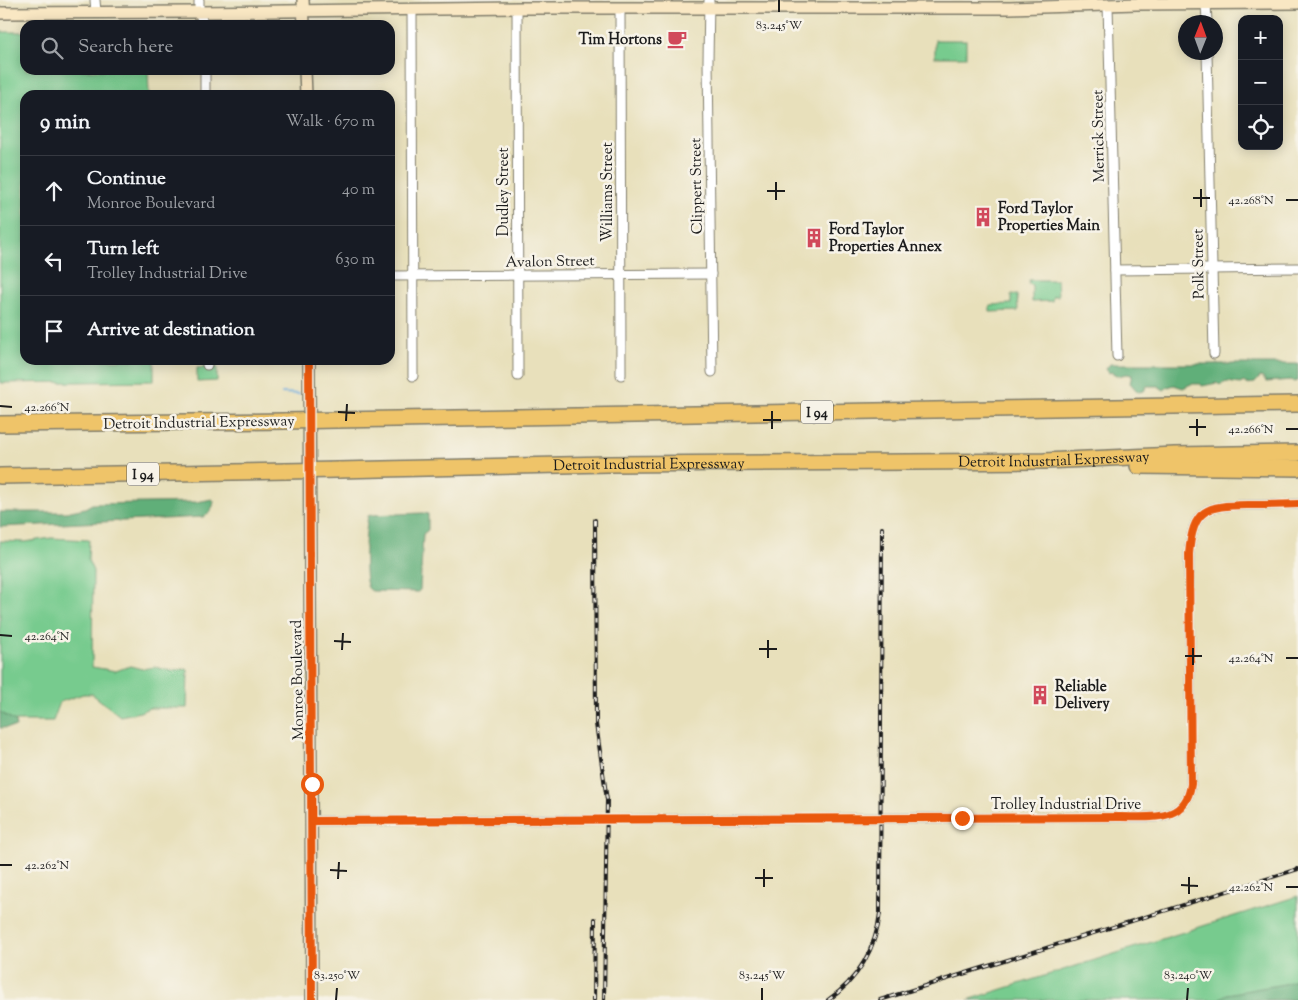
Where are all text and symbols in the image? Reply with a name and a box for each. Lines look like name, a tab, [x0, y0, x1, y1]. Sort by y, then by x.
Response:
north arrow	[1178, 15, 1223, 60]
map controls	[1238, 15, 1283, 150]
button: +	[1238, 15, 1283, 60]
text: 83.245°W	[756, 17, 803, 35]
search box	[20, 20, 395, 75]
cafe icon: Tim Hortons	[666, 28, 688, 50]
place label: Tim Hortons	[579, 30, 662, 51]
icon: search	[38, 34, 66, 62]
text: Search here	[78, 34, 173, 61]
button: −	[1238, 60, 1283, 105]
street label: Merrick Street	[1088, 89, 1111, 183]
button: locate	[1238, 105, 1283, 150]
text: 9 min	[40, 108, 90, 138]
text: Walk · 670 m	[286, 111, 375, 134]
street label: Clippert Street	[686, 137, 709, 234]
street label: Williams Street	[598, 142, 619, 242]
street label: Dudley Street	[494, 147, 515, 237]
text: Continue	[87, 166, 166, 193]
icon: ahead	[40, 177, 68, 205]
text: 40 m	[342, 179, 375, 202]
text: 42.268°N	[1229, 192, 1274, 210]
text: Monroe Boulevard	[87, 193, 215, 216]
place label: Ford Taylor Properties Main	[998, 199, 1100, 237]
building icon: Ford Taylor Properties Main	[972, 206, 994, 228]
place label: Ford Taylor Properties Annex	[829, 220, 943, 258]
building icon: Ford Taylor Properties Annex	[803, 227, 825, 249]
street label: Polk Street	[1188, 229, 1211, 299]
text: Turn left	[87, 236, 159, 263]
icon: left	[40, 247, 68, 275]
text: 630 m	[336, 249, 375, 272]
street label: Avalon Street	[505, 251, 595, 274]
text: Trolley Industrial Drive	[87, 263, 248, 286]
icon: arrive	[40, 317, 68, 345]
text: Arrive at destination	[87, 317, 255, 344]
text: 42.266°N	[25, 399, 70, 417]
road number: I 94	[801, 401, 833, 424]
street label: Detroit Industrial Expressway	[103, 411, 295, 436]
text: 42.266°N	[1229, 421, 1274, 439]
street label: Detroit Industrial Expressway	[958, 447, 1151, 474]
street label: Detroit Industrial Expressway	[553, 454, 745, 477]
road number: I 94	[127, 462, 159, 486]
street label: Monroe Boulevard	[287, 619, 310, 740]
text: 42.264°N	[25, 628, 70, 646]
text: 42.264°N	[1229, 650, 1274, 668]
place label: Reliable Delivery	[1055, 677, 1110, 715]
building icon: Reliable Delivery	[1029, 684, 1051, 706]
route start	[301, 773, 324, 796]
street label: Trolley Industrial Drive	[991, 795, 1141, 816]
route end	[951, 807, 974, 830]
text: 42.262°N	[25, 857, 70, 875]
text: 42.262°N	[1229, 879, 1274, 897]
text: 83.250°W	[314, 967, 361, 985]
text: 83.245°W	[739, 967, 786, 985]
text: 83.240°W	[1164, 967, 1213, 985]

